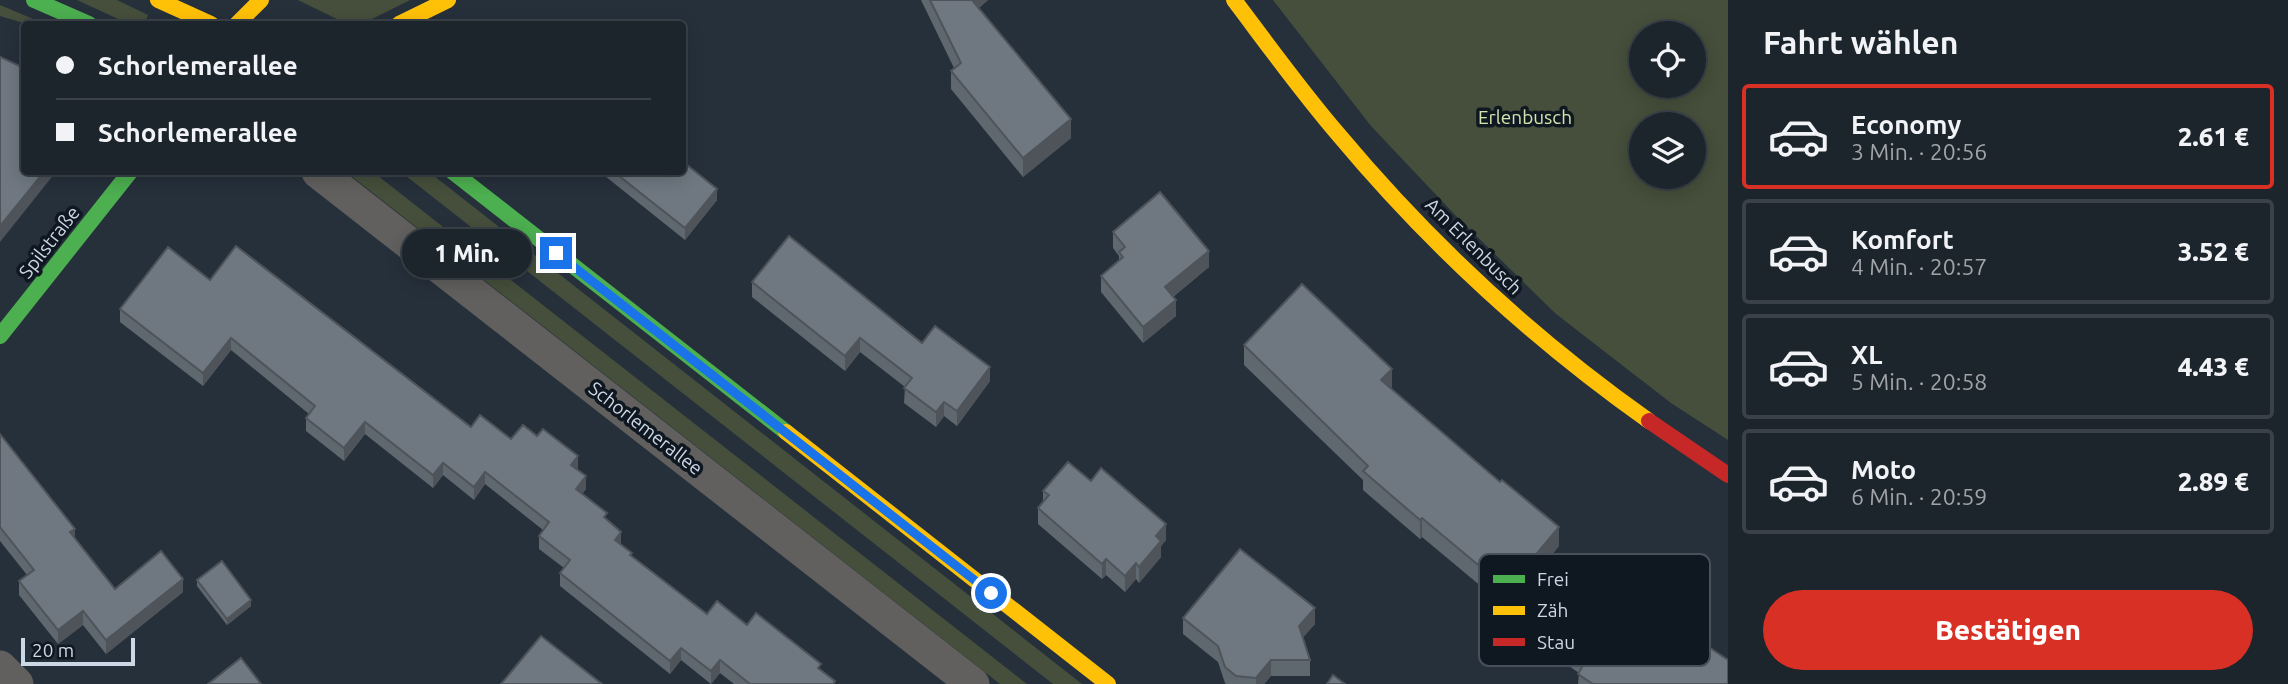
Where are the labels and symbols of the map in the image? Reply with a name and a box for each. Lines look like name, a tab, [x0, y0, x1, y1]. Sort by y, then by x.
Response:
park label: Erlenbusch	[1478, 106, 1572, 128]
street label: Am Erlenbusch	[1421, 193, 1527, 299]
street label: Spilstraße	[14, 202, 84, 282]
callout: 1 Min.	[402, 229, 532, 278]
route end	[540, 237, 572, 269]
street label: Schorlemerallee	[585, 377, 707, 479]
legend	[1479, 554, 1710, 666]
text: Frei	[1537, 568, 1569, 590]
route start	[975, 577, 1007, 609]
text: Zäh	[1537, 599, 1568, 621]
text: Stau	[1537, 631, 1575, 653]
scale bar	[21, 635, 135, 667]

